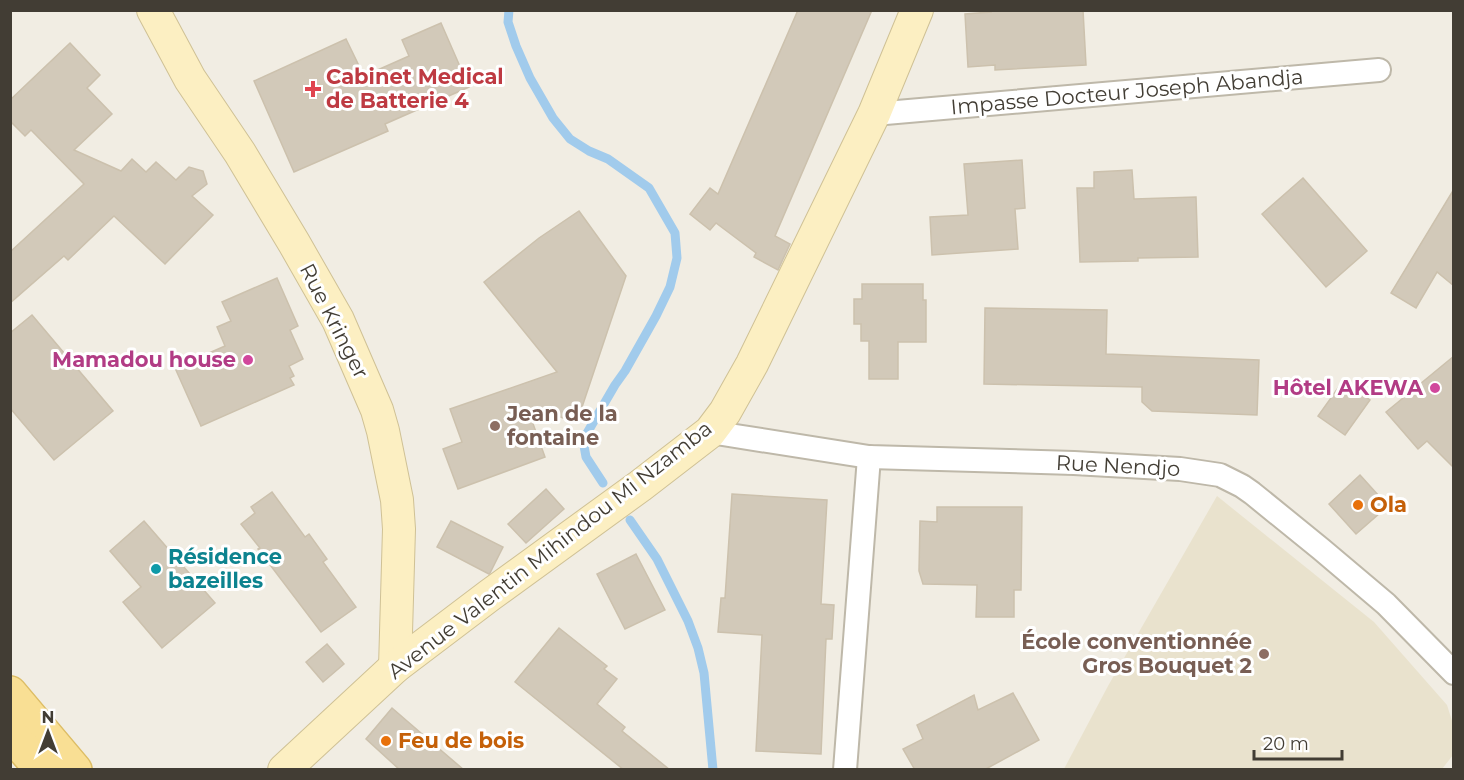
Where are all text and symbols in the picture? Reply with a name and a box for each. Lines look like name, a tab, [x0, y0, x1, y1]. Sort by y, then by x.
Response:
place label: Cabinet Medical de Batterie 4	[326, 64, 504, 113]
street label: Impasse Docteur Joseph Abandja	[950, 64, 1304, 119]
marker: Cabinet Medical de Batterie 4	[304, 80, 322, 98]
street label: Rue Kringer	[295, 259, 374, 382]
place label: Mamadou house	[52, 347, 236, 372]
marker: Mamadou house	[241, 353, 255, 367]
place label: Hôtel AKEWA	[1273, 375, 1424, 400]
marker: Hôtel AKEWA	[1428, 381, 1442, 395]
place label: Jean de la fontaine	[506, 401, 618, 450]
street label: Avenue Valentin Mihindou Mi Nzamba	[383, 415, 717, 684]
marker: Jean de la fontaine	[488, 419, 502, 433]
street label: Rue Nendjo	[1055, 450, 1181, 481]
place label: Ola	[1370, 492, 1407, 517]
marker: Ola	[1351, 498, 1365, 512]
place label: Résidence bazeilles	[168, 544, 282, 593]
marker: Résidence bazeilles	[149, 562, 163, 576]
place label: École conventionnée Gros Bouquet 2	[1021, 629, 1252, 678]
marker: École conventionnée Gros Bouquet 2	[1257, 647, 1271, 661]
north arrow	[18, 702, 78, 762]
text: N	[42, 708, 54, 727]
scale bar	[1254, 723, 1342, 761]
place label: Feu de bois	[398, 728, 524, 753]
text: 20 m	[1263, 733, 1309, 755]
marker: Feu de bois	[379, 734, 393, 748]

